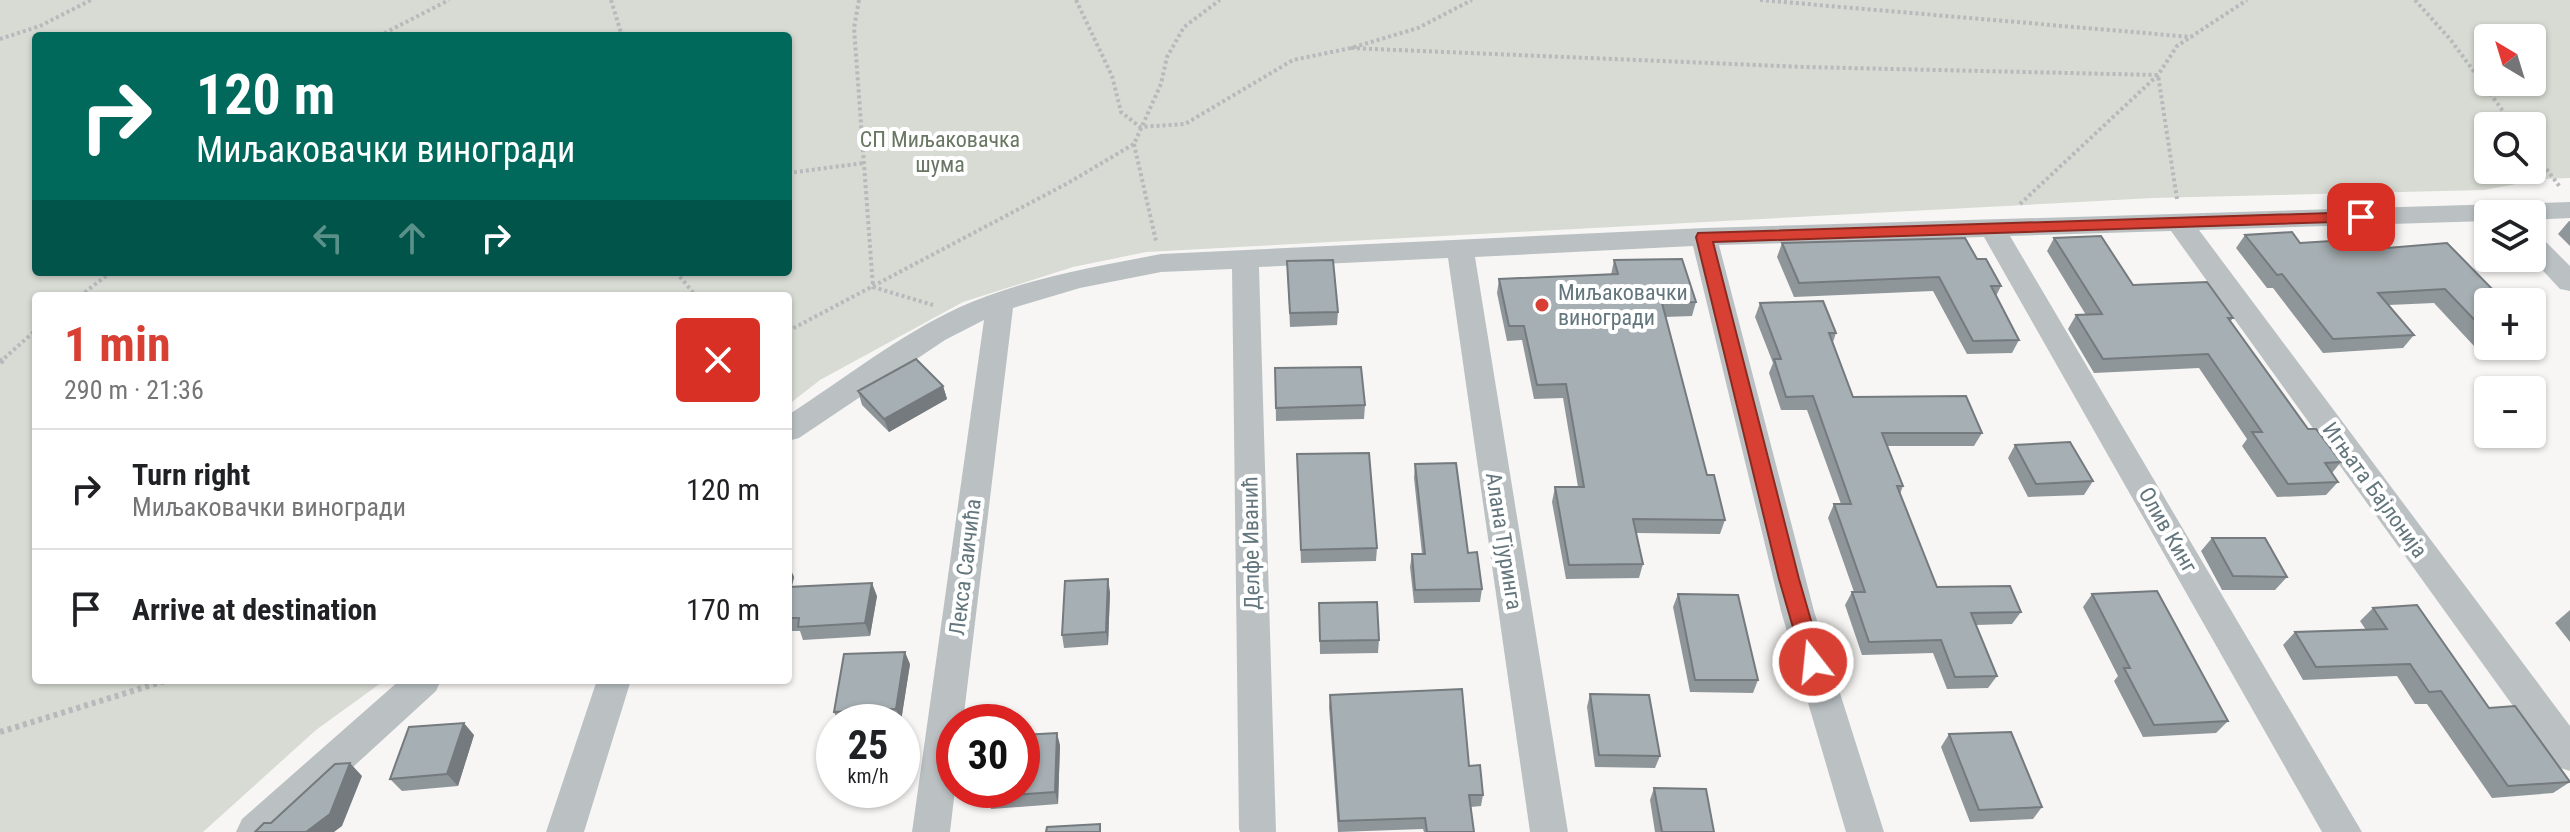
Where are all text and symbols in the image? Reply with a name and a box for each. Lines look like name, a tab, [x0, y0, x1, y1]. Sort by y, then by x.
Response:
north arrow	[2474, 24, 2546, 96]
map controls	[2474, 24, 2546, 448]
text: 120 m	[196, 62, 335, 128]
icon: right	[64, 64, 168, 168]
button: search	[2474, 112, 2546, 184]
park label: СП Миљаковачка шума	[860, 127, 1020, 177]
text: Миљаковачки виногради	[196, 129, 575, 171]
pin	[2327, 183, 2395, 251]
icon: arrive	[2339, 195, 2383, 239]
button: layers	[2474, 200, 2546, 272]
icon: left	[306, 216, 350, 260]
icon: ahead	[390, 216, 434, 260]
icon: right	[474, 216, 518, 260]
place label: Миљаковачки виногради	[1558, 280, 1688, 330]
button: +	[2474, 288, 2546, 360]
marker: Миљаковачки виногради	[1533, 296, 1551, 314]
text: 1 min	[64, 316, 171, 373]
button: close	[676, 318, 760, 402]
text: 290 m · 21:36	[64, 375, 204, 405]
button: −	[2474, 376, 2546, 448]
street label: Игњата Бајлонија	[2318, 418, 2432, 562]
text: Turn right	[132, 457, 250, 492]
icon: right	[64, 467, 108, 511]
street label: Алана Тјуринга	[1481, 471, 1527, 611]
text: 120 m	[686, 472, 760, 507]
street label: Делфе Иванић	[1237, 476, 1265, 610]
street label: Олив Кинг	[2134, 483, 2202, 577]
text: Миљаковачки виногради	[132, 492, 406, 522]
street label: Лекса Саичића	[944, 497, 986, 637]
icon: arrive	[64, 587, 108, 631]
text: Arrive at destination	[132, 592, 377, 627]
text: 170 m	[686, 592, 760, 627]
position arrow	[1771, 620, 1855, 704]
speed limit sign: 30	[936, 704, 1040, 808]
text: 25	[848, 722, 888, 769]
text: km/h	[847, 764, 889, 788]

